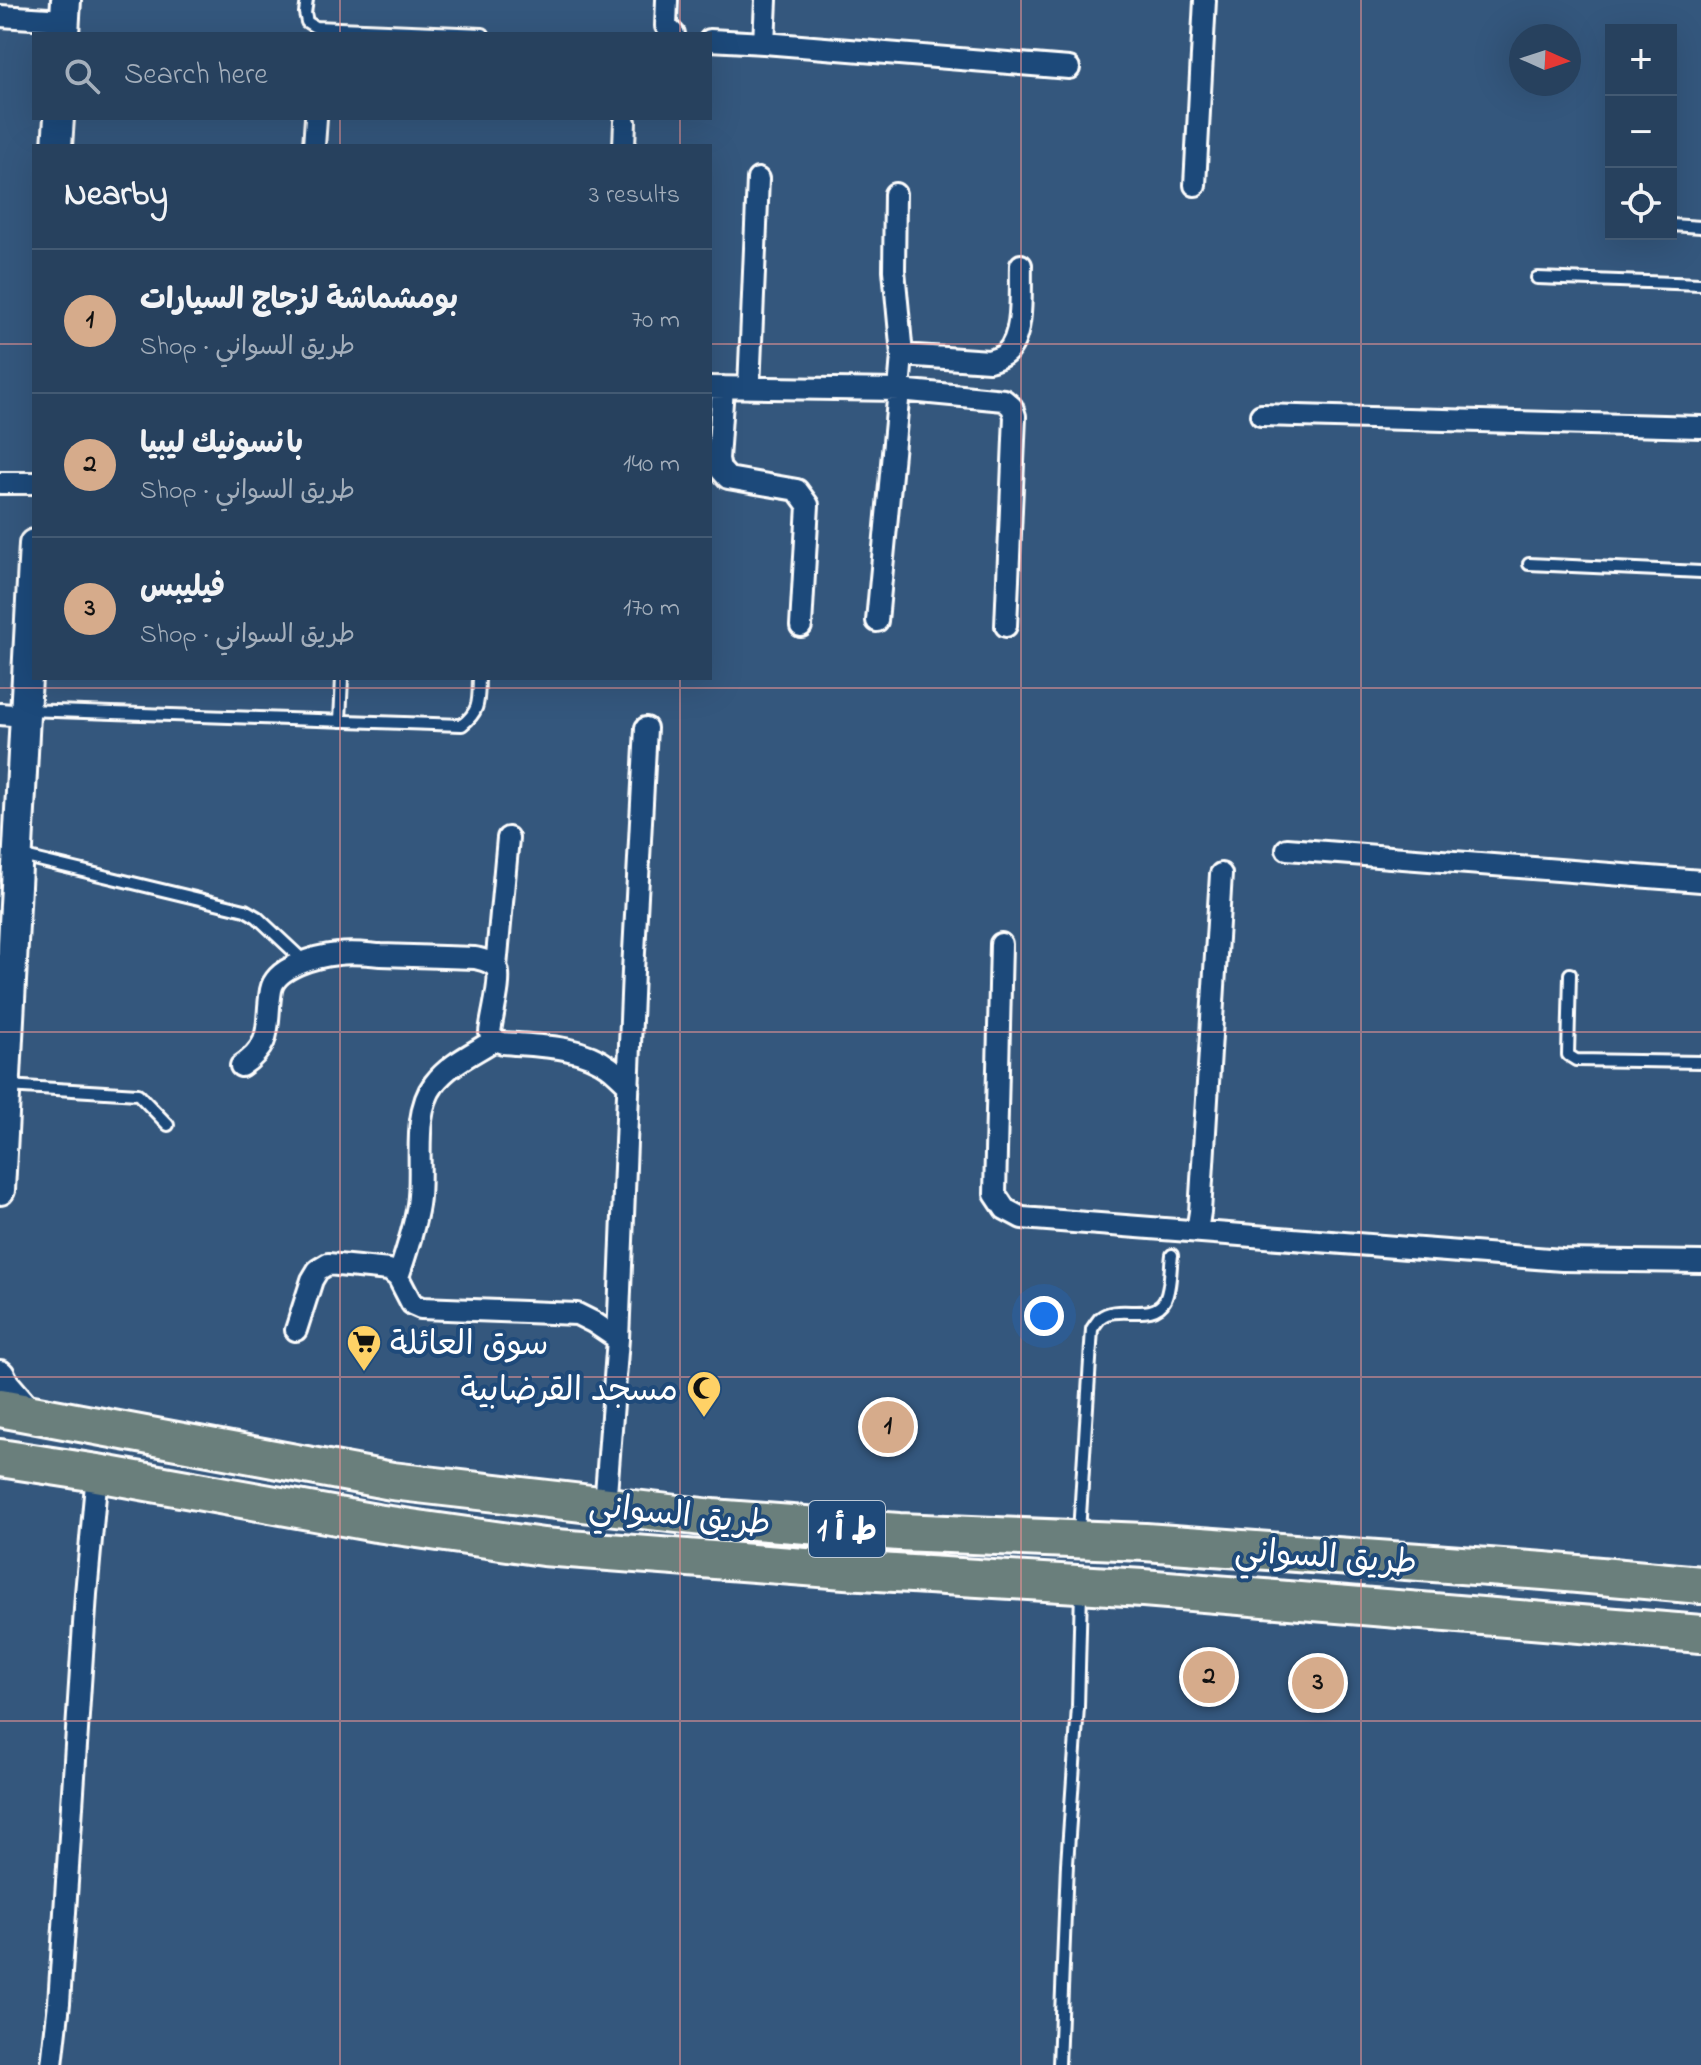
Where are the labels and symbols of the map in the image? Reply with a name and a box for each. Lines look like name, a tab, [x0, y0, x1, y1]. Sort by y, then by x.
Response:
north arrow	[1509, 24, 1581, 96]
your location	[1024, 1296, 1064, 1336]
place label: سوق العائلة	[390, 1321, 549, 1371]
supermarket icon: سوق العائلة	[345, 1323, 383, 1373]
place label: مسجد القرضابية	[461, 1367, 678, 1417]
mosque icon: مسجد القرضابية	[685, 1369, 723, 1419]
pin: 1	[862, 1397, 914, 1457]
street label: طريق السواني	[586, 1483, 773, 1552]
road number: ط أ 1	[809, 1501, 885, 1557]
street label: طريق السواني	[1233, 1528, 1419, 1591]
pin: 2	[1183, 1647, 1235, 1707]
pin: 3	[1292, 1653, 1344, 1713]

